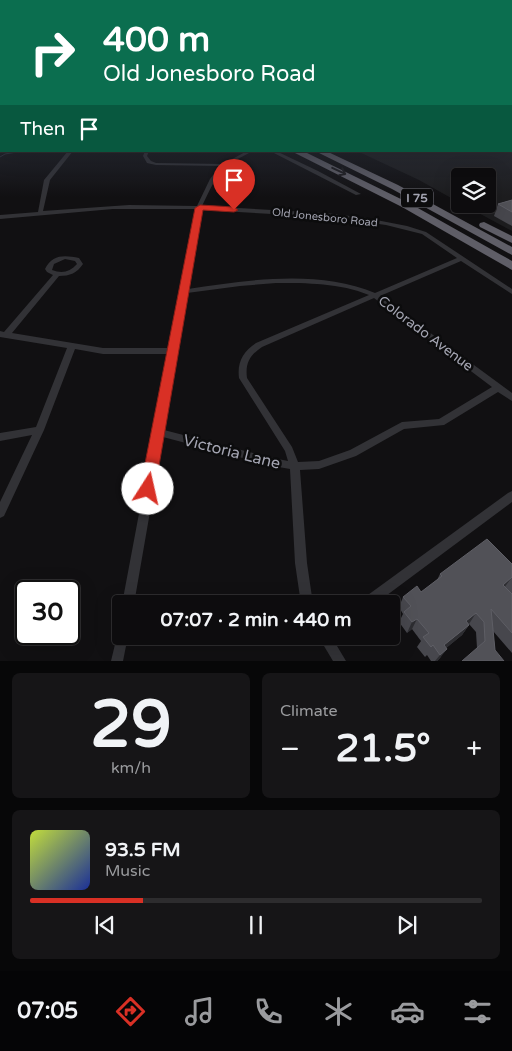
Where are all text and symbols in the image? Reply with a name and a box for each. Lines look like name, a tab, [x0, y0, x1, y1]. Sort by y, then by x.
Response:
text: 400 m	[103, 19, 210, 61]
icon: right	[20, 20, 85, 85]
text: Old Jonesboro Road	[103, 61, 316, 87]
icon: arrive	[75, 115, 103, 143]
text: Then	[20, 118, 65, 140]
pin	[213, 159, 255, 210]
icon: arrive	[220, 166, 248, 194]
one-way arrow	[331, 167, 346, 177]
map controls	[451, 168, 496, 213]
button: layers	[451, 168, 496, 213]
road number: I 75	[401, 188, 433, 208]
street label: Old Jonesboro Road	[271, 205, 379, 230]
street label: Colorado Avenue	[375, 292, 477, 375]
street label: Victoria Lane	[181, 430, 282, 474]
position arrow	[121, 462, 173, 514]
speed limit sign: 30	[15, 580, 80, 645]
text: 07:07 · 2 min · 440 m	[160, 609, 352, 631]
text: 29	[90, 686, 172, 765]
text: Climate	[280, 701, 338, 721]
text: 21.5°	[336, 726, 431, 772]
text: −	[280, 732, 300, 766]
text: +	[466, 732, 482, 766]
text: km/h	[111, 758, 151, 778]
text: 93.5 FM	[105, 839, 181, 861]
text: Music	[105, 861, 150, 881]
icon: previous	[91, 911, 119, 939]
icon: pause	[242, 911, 270, 939]
icon: next	[393, 911, 421, 939]
icon: directions	[113, 994, 148, 1029]
icon: music	[182, 994, 217, 1029]
icon: phone	[251, 994, 286, 1029]
icon: climate	[321, 994, 356, 1029]
icon: car	[390, 994, 425, 1029]
icon: filters	[460, 994, 495, 1029]
text: 07:05	[17, 998, 78, 1024]

